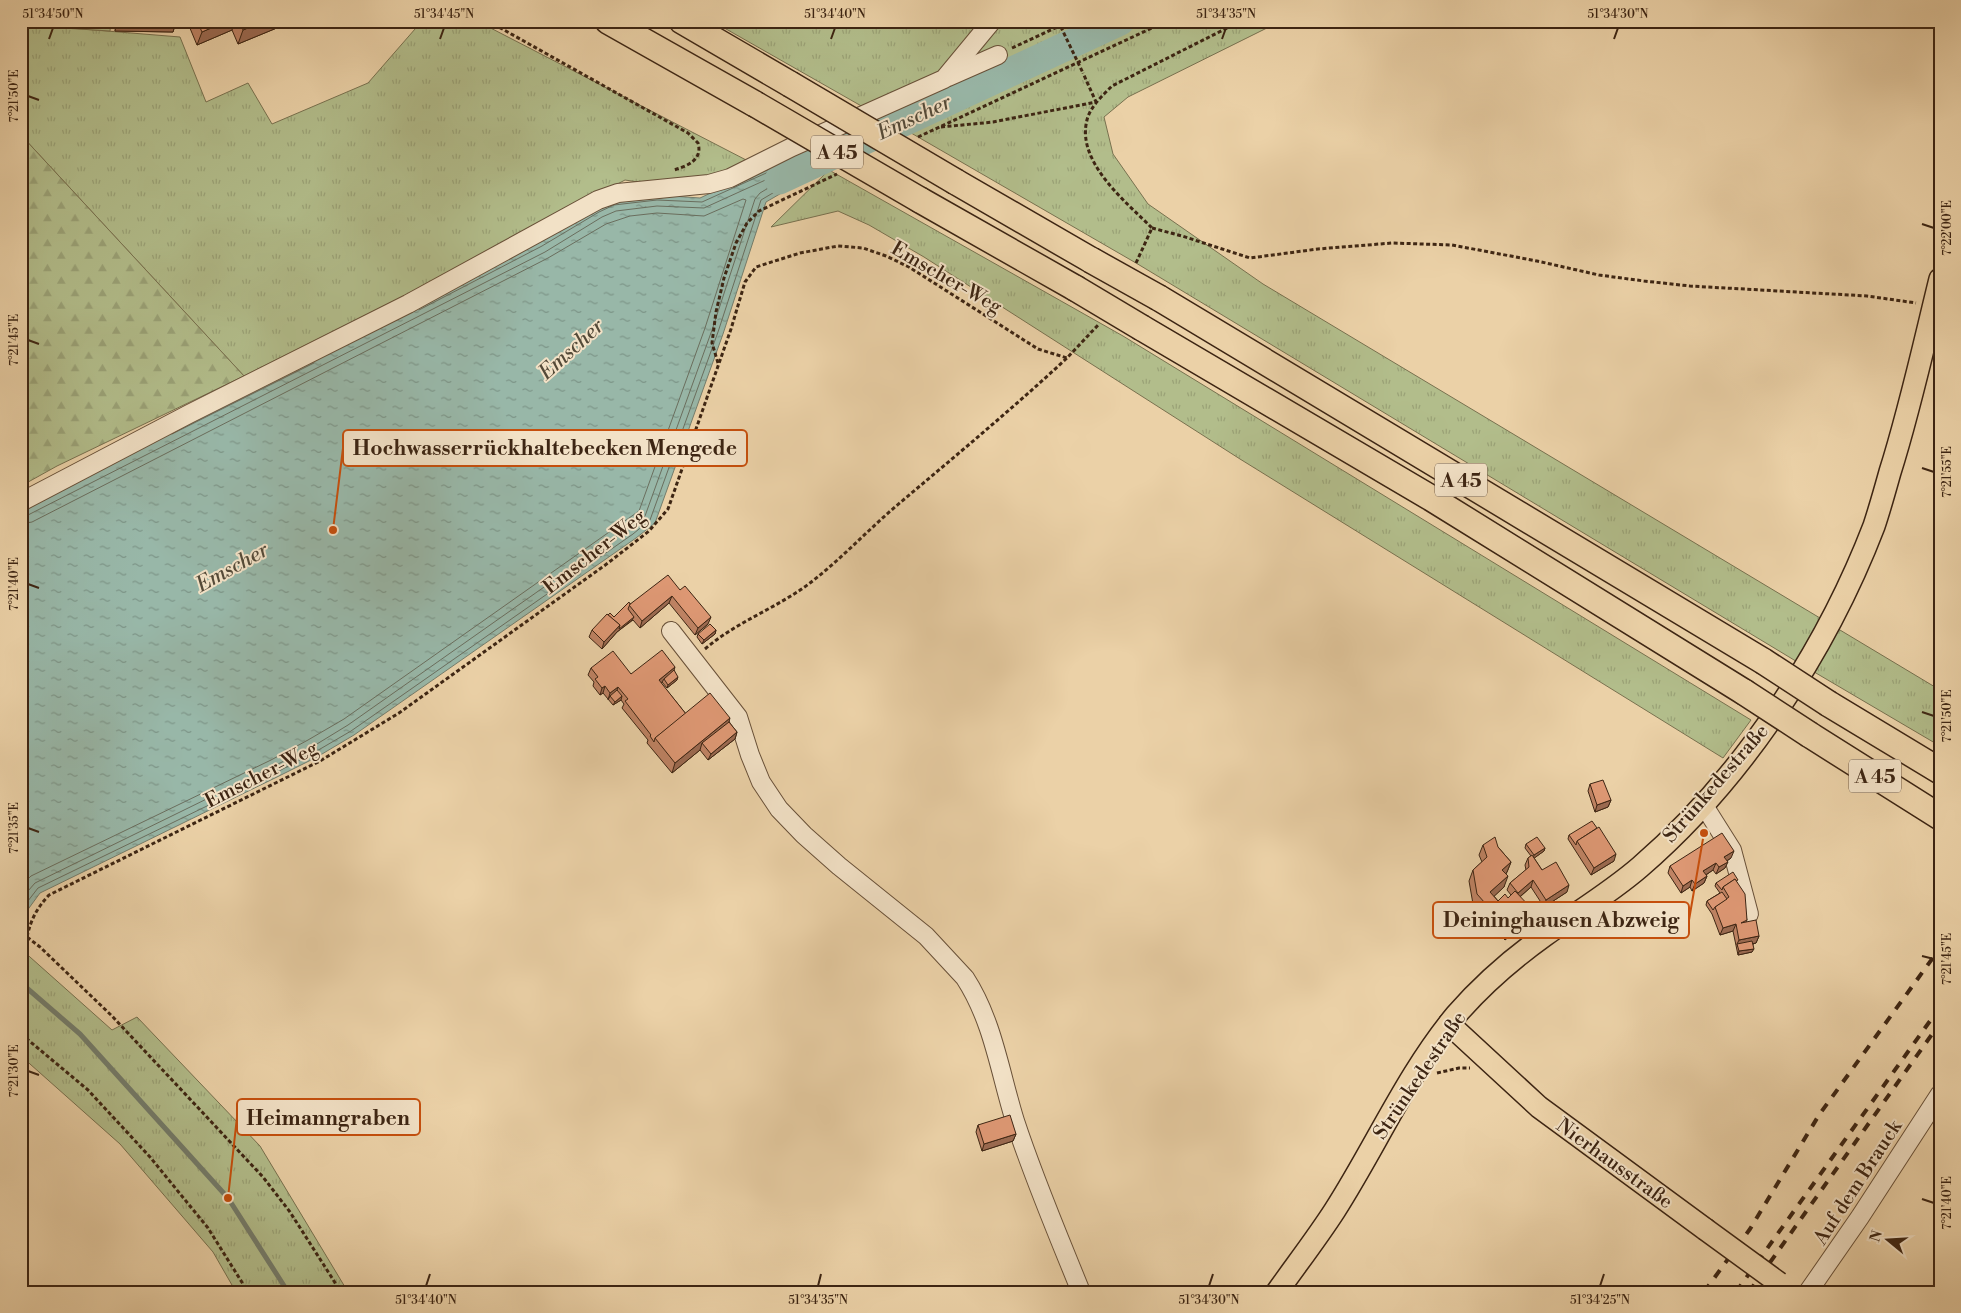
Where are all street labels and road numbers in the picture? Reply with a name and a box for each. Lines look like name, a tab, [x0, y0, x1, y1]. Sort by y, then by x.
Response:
road number: A 45	[811, 136, 863, 168]
street label: Emscher-Weg	[886, 237, 1007, 320]
road number: A 45	[1435, 464, 1487, 496]
street label: Emscher-Weg	[538, 504, 652, 600]
street label: Strünkedestraße	[1658, 720, 1774, 848]
street label: Emscher-Weg	[201, 736, 323, 815]
road number: A 45	[1849, 759, 1901, 792]
street label: Strünkedestraße	[1368, 1007, 1472, 1145]
street label: Nierhausstraße	[1551, 1114, 1677, 1215]
street label: Auf dem Brauck	[1808, 1114, 1909, 1251]

